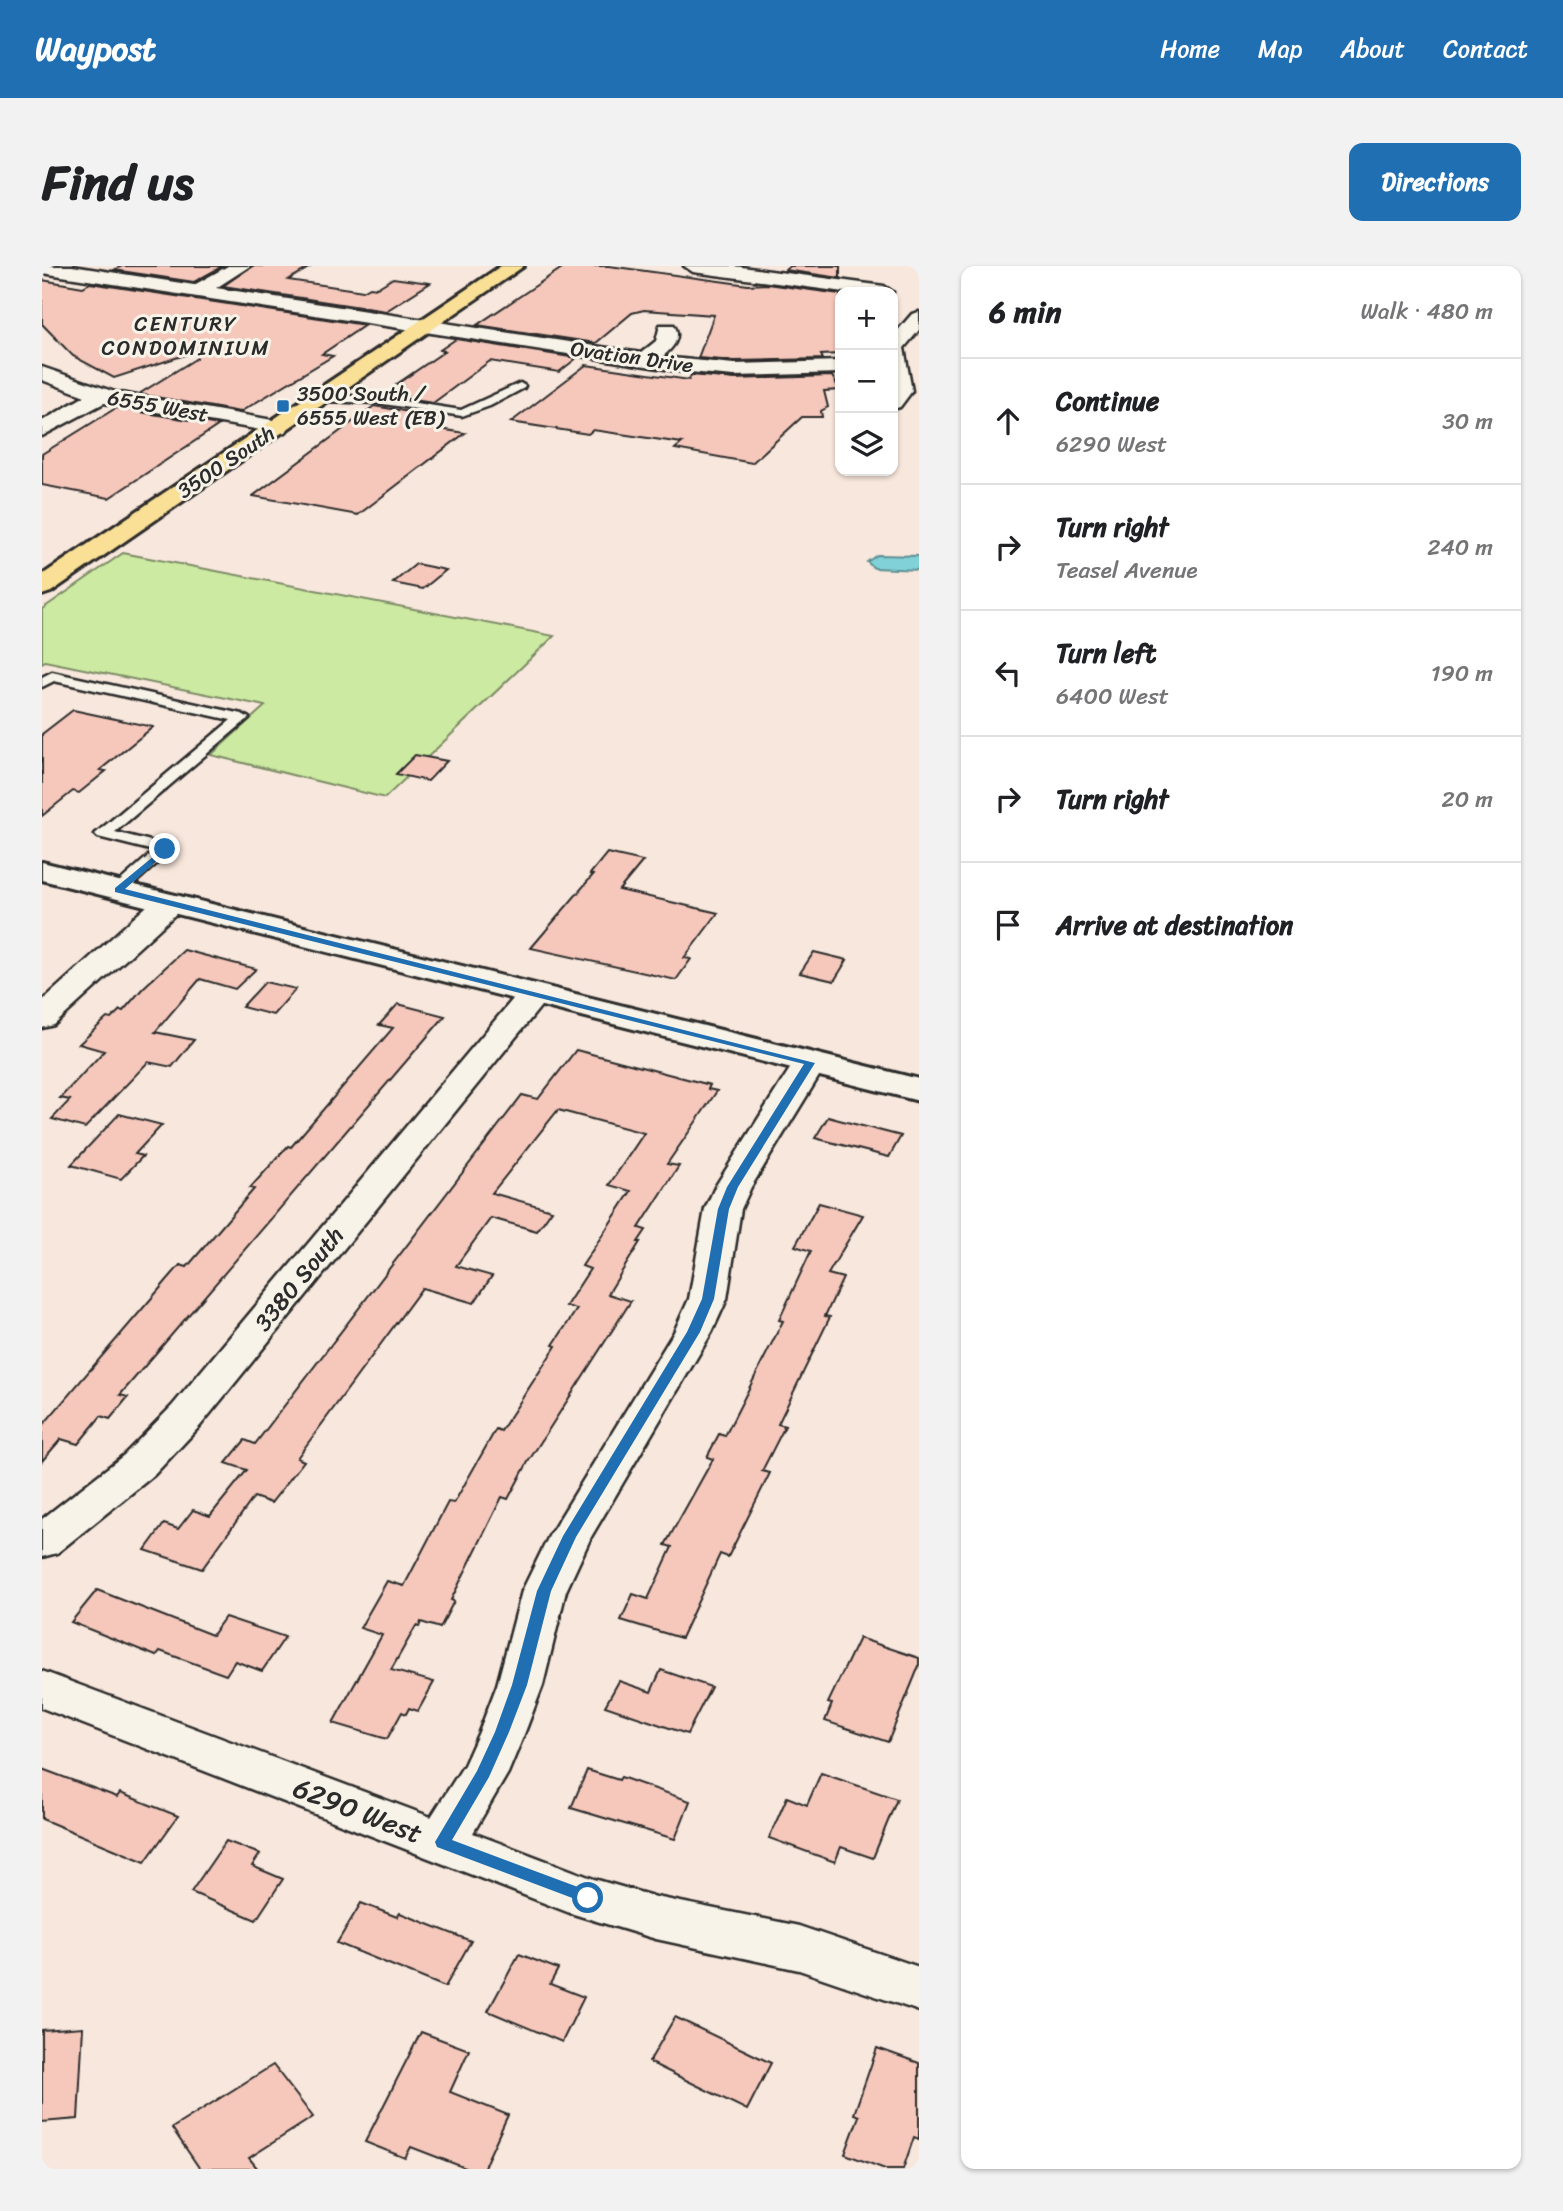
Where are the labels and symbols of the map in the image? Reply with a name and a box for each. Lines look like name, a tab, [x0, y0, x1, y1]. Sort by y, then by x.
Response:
district label: CENTURY CONDOMINIUM	[102, 305, 270, 367]
street label: Ovation Drive	[568, 330, 696, 384]
place label: 3500 South / 6555 West (EB)	[297, 375, 446, 437]
street label: 6555 West	[105, 378, 211, 434]
marker: 3500 South / 6555 West (EB)	[275, 398, 291, 414]
street label: 3500 South	[169, 415, 283, 509]
route end	[149, 833, 180, 864]
street label: 3380 South	[243, 1217, 355, 1341]
street label: 6290 West	[286, 1763, 430, 1858]
route start	[572, 1882, 603, 1913]

